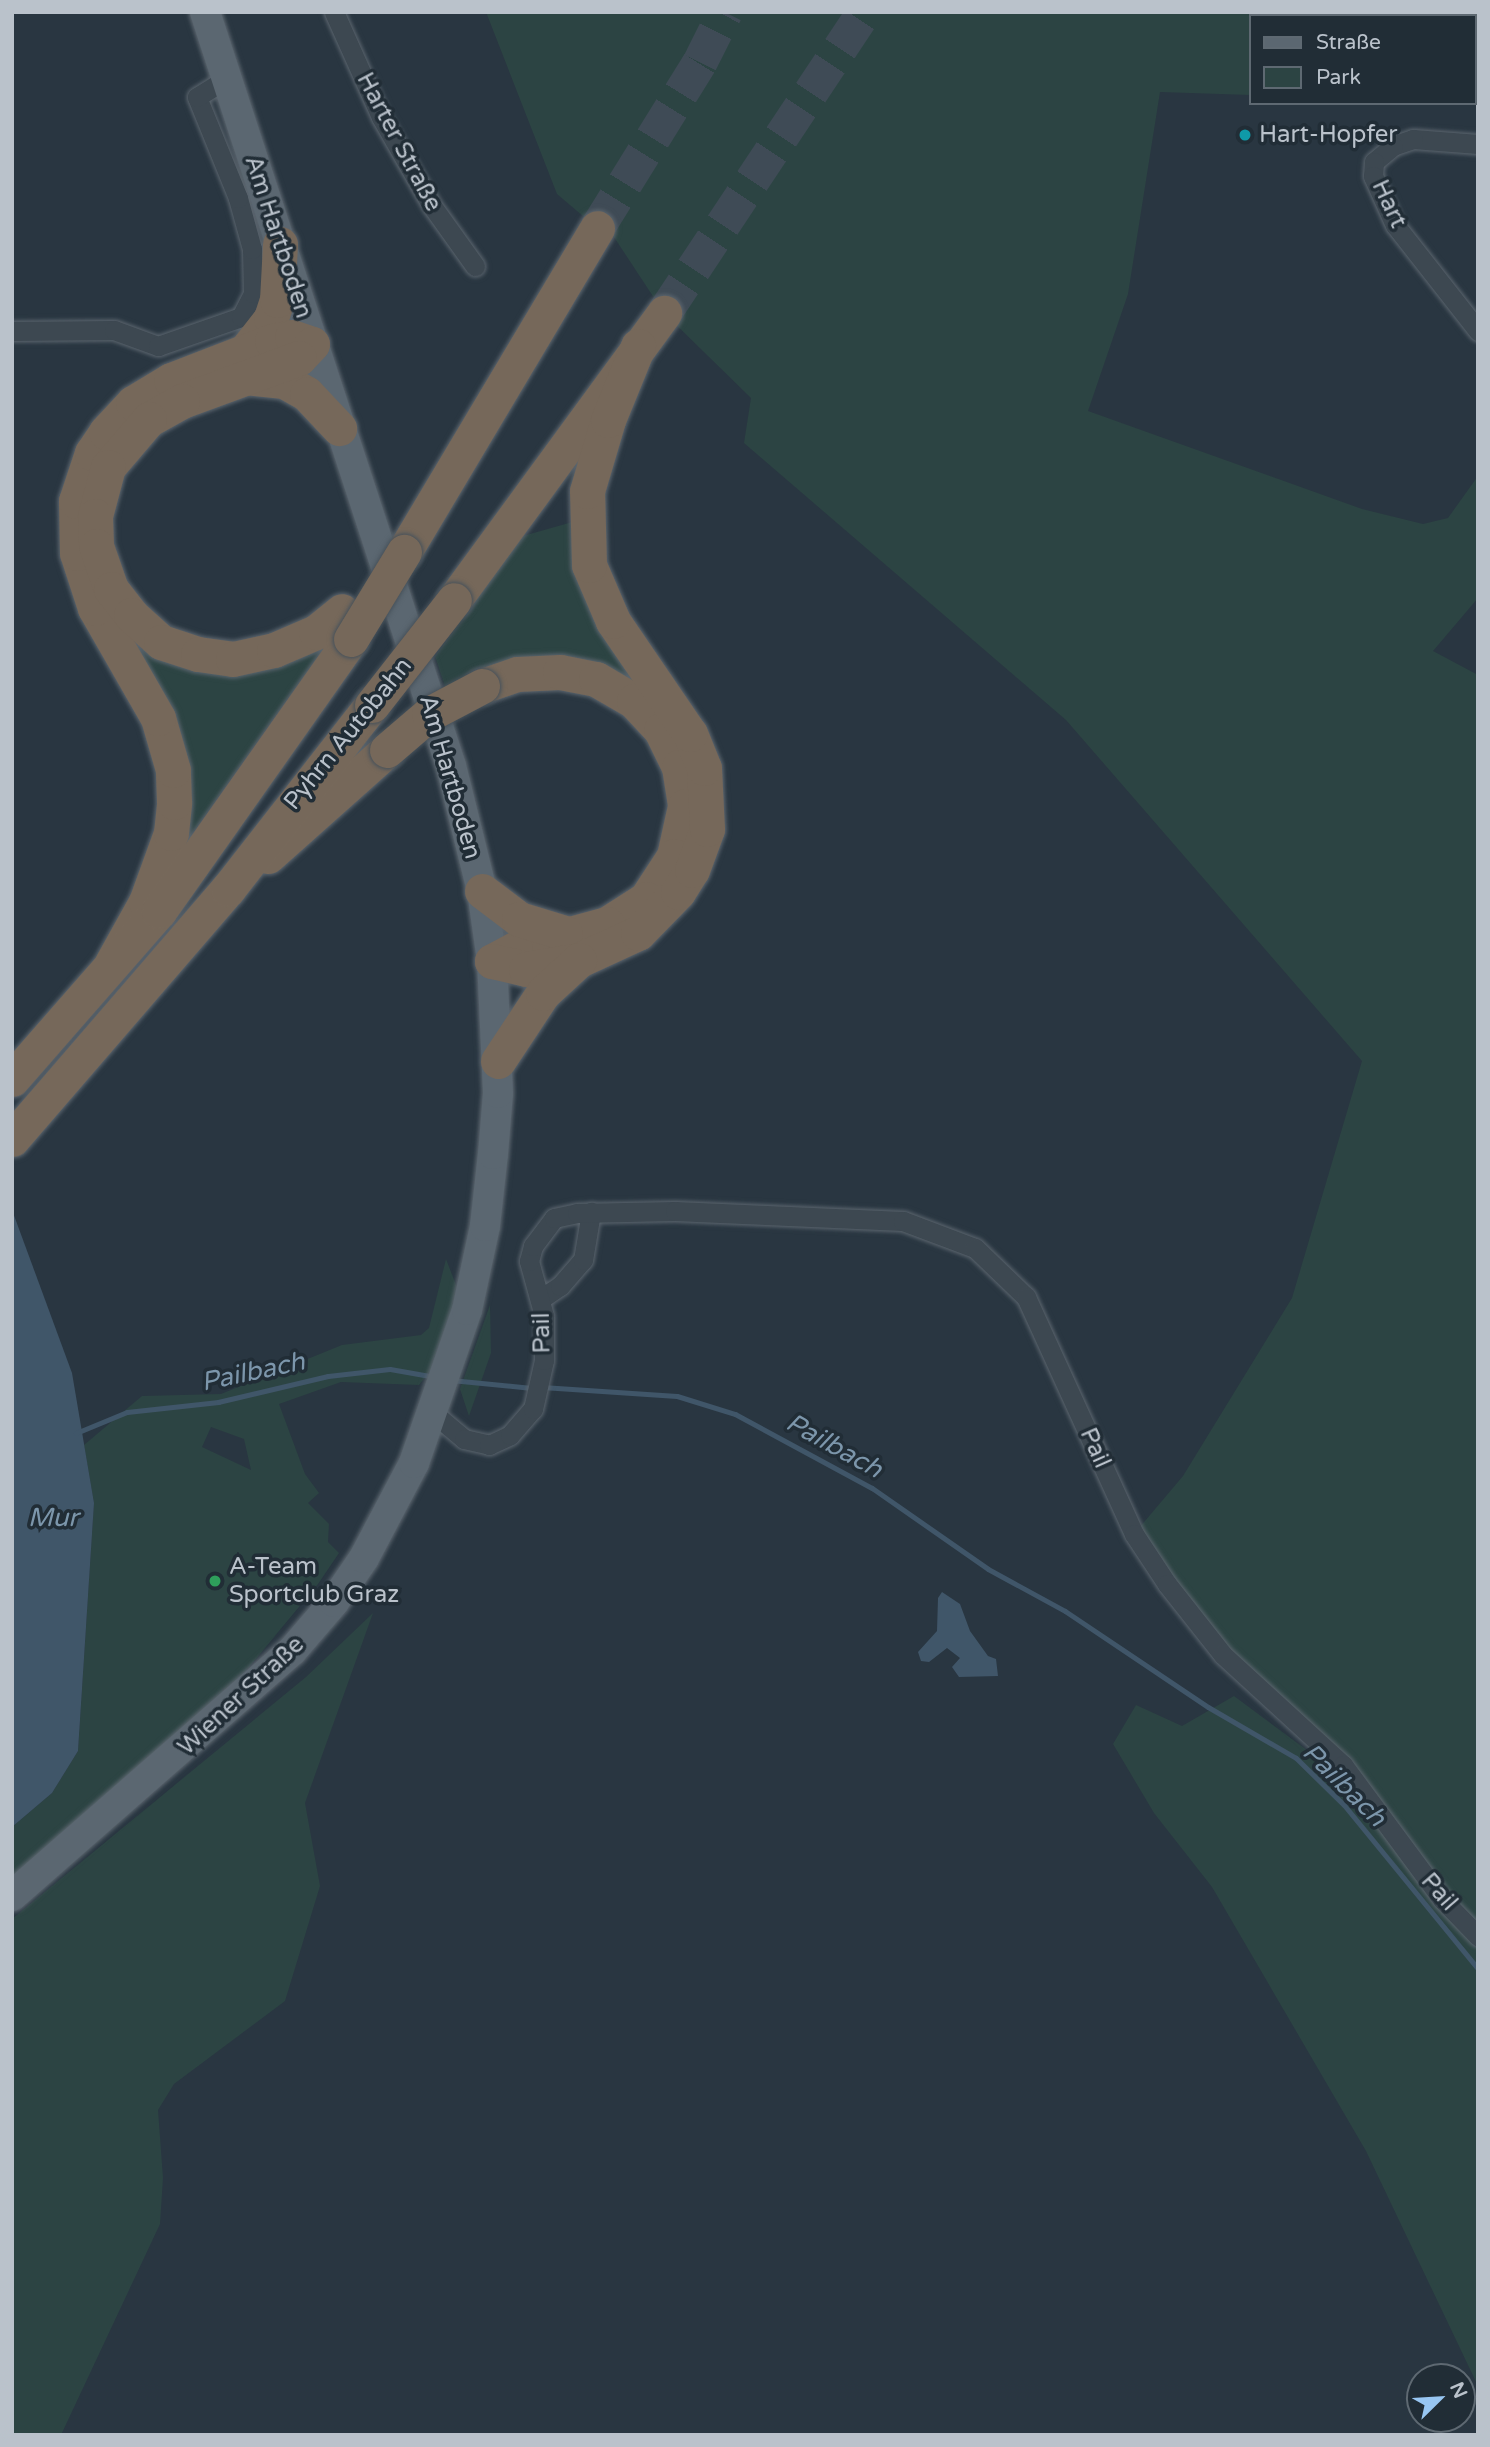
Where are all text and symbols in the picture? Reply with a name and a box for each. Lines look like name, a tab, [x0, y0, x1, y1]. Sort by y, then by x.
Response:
legend	[1248, 14, 1476, 105]
text: Straße	[1316, 30, 1381, 55]
text: Park	[1316, 65, 1361, 90]
street label: Harter Straße	[350, 68, 448, 216]
place label: Hart-Hopfer	[1259, 121, 1397, 149]
marker: Hart-Hopfer	[1237, 127, 1253, 143]
street label: Am Hartboden	[238, 152, 318, 322]
street label: Hart	[1365, 175, 1413, 233]
street label: Pyhrn Autobahn	[278, 652, 418, 816]
street label: Am Hartboden	[413, 692, 487, 862]
street label: Pail	[527, 1312, 557, 1354]
water label: Pailbach	[198, 1346, 308, 1398]
water label: Pailbach	[780, 1407, 888, 1485]
street label: Pail	[1074, 1423, 1116, 1473]
water label: Mur	[28, 1502, 78, 1534]
place label: A-Team Sportclub Graz	[229, 1553, 399, 1609]
marker: A-Team Sportclub Graz	[207, 1573, 223, 1589]
street label: Wiener Straße	[172, 1630, 310, 1762]
water label: Pailbach	[1296, 1737, 1392, 1833]
street label: Pail	[1415, 1867, 1463, 1917]
north arrow	[1406, 2363, 1476, 2433]
text: N	[1445, 2379, 1472, 2402]

